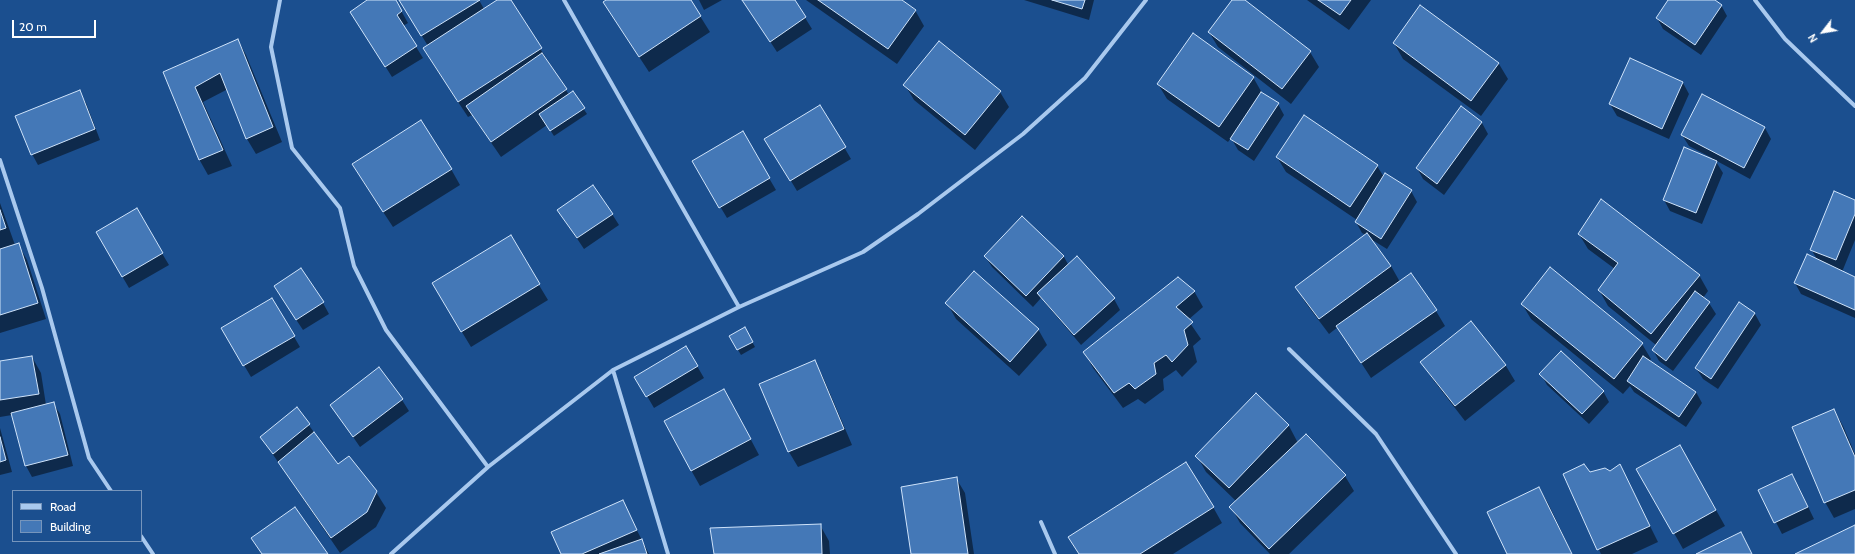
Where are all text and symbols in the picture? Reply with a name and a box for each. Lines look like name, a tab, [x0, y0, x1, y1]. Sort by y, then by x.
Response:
scale bar	[14, 12, 98, 38]
north arrow	[1803, 12, 1843, 52]
text: 20 m	[19, 19, 47, 34]
text: N	[1805, 31, 1821, 45]
legend	[12, 490, 142, 542]
text: Road	[50, 499, 76, 514]
text: Building	[50, 519, 91, 534]

